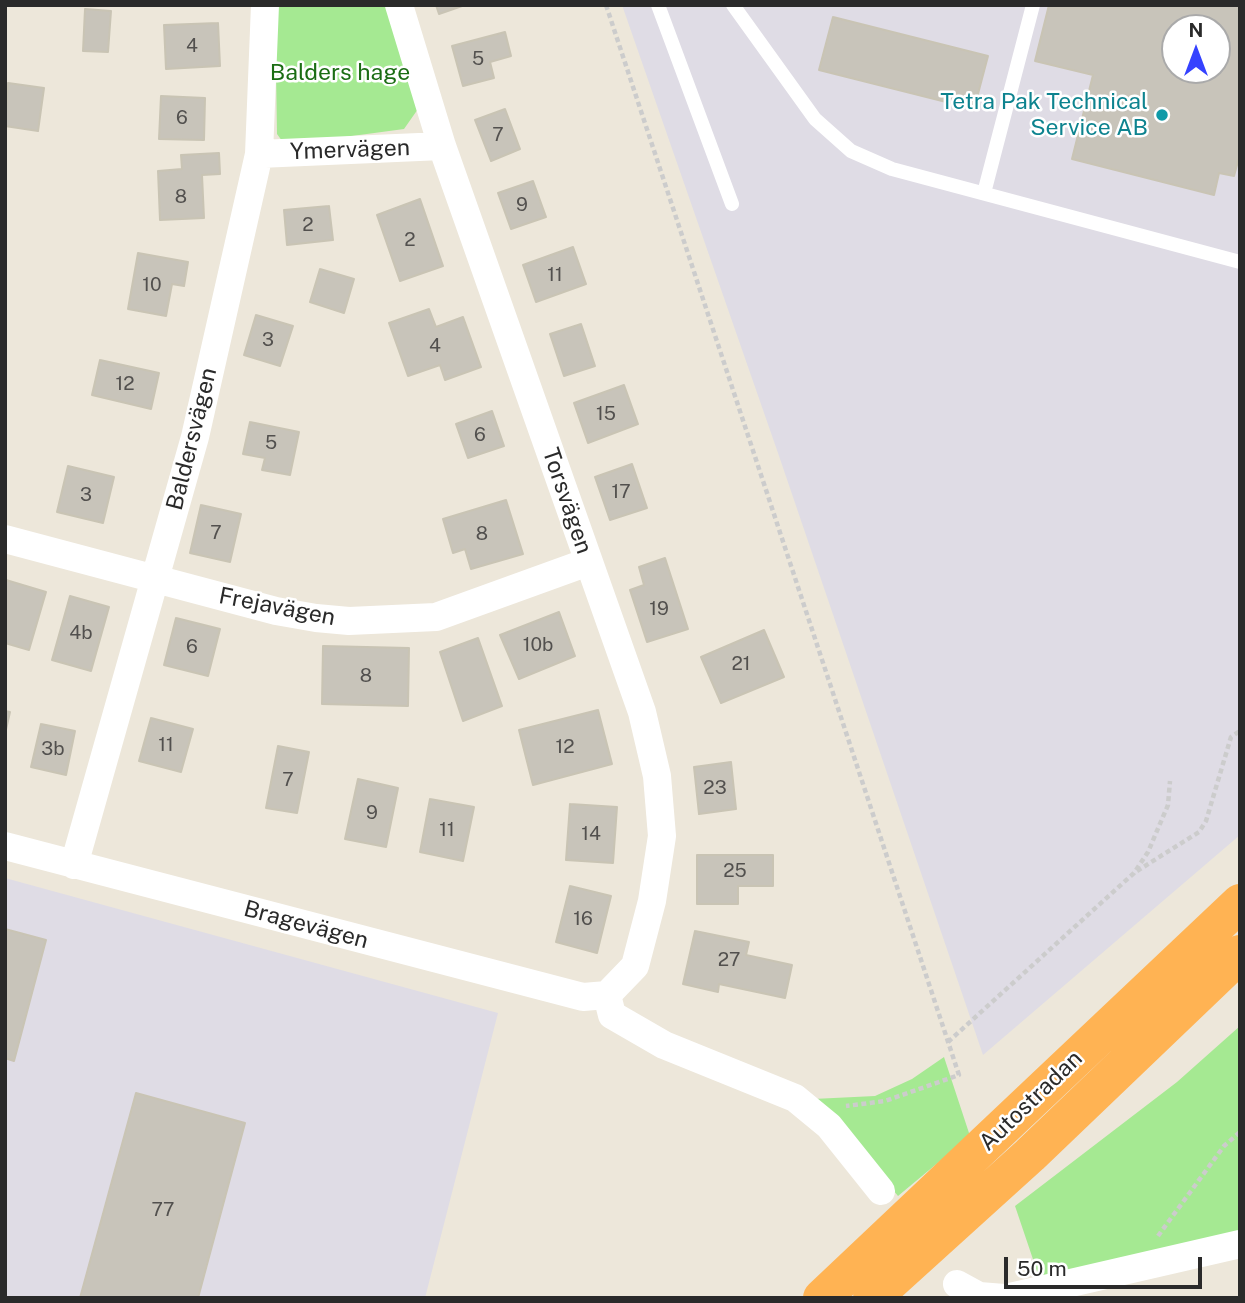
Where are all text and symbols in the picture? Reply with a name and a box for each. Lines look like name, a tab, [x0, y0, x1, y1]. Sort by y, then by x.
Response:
north arrow	[1161, 14, 1231, 84]
text: N	[1189, 19, 1203, 41]
house number: 4	[186, 35, 198, 57]
house number: 5	[472, 48, 484, 70]
park label: Balders hage	[270, 59, 410, 87]
place label: Tetra Pak Technical Service AB	[940, 88, 1148, 142]
house number: 6	[176, 107, 188, 129]
marker: Tetra Pak Technical Service AB	[1154, 107, 1170, 123]
house number: 7	[492, 124, 504, 146]
street label: Ymervägen	[290, 134, 410, 166]
house number: 8	[175, 186, 187, 208]
house number: 9	[516, 194, 528, 216]
house number: 2	[302, 214, 314, 236]
house number: 2	[404, 229, 416, 251]
house number: 11	[547, 264, 563, 286]
house number: 10	[142, 274, 162, 296]
house number: 3	[262, 329, 274, 351]
house number: 4	[429, 335, 441, 357]
street label: Baldersvägen	[161, 365, 223, 513]
house number: 12	[115, 373, 135, 395]
house number: 15	[596, 403, 616, 425]
house number: 6	[474, 424, 486, 446]
house number: 5	[265, 432, 277, 454]
street label: Torsvägen	[536, 445, 598, 557]
house number: 17	[611, 481, 631, 503]
house number: 3	[80, 484, 92, 506]
house number: 7	[210, 522, 222, 544]
house number: 8	[476, 523, 488, 545]
street label: Frejavägen	[216, 582, 338, 632]
house number: 19	[649, 598, 669, 620]
house number: 4b	[69, 622, 93, 644]
house number: 10b	[523, 634, 553, 656]
house number: 6	[186, 636, 198, 658]
house number: 21	[731, 653, 751, 675]
house number: 8	[360, 665, 372, 687]
house number: 11	[158, 734, 174, 756]
house number: 12	[555, 736, 575, 758]
house number: 3b	[41, 738, 65, 760]
house number: 7	[282, 769, 294, 791]
house number: 23	[703, 777, 727, 799]
house number: 9	[366, 802, 378, 824]
house number: 11	[439, 819, 455, 841]
house number: 14	[581, 823, 601, 845]
house number: 25	[723, 860, 747, 882]
street label: Bragevägen	[241, 895, 371, 955]
house number: 16	[573, 908, 593, 930]
house number: 27	[718, 949, 740, 971]
street label: Autostradan	[974, 1045, 1088, 1157]
house number: 77	[151, 1199, 175, 1221]
scale bar	[1007, 1244, 1205, 1288]
text: 50 m	[1017, 1256, 1067, 1281]

